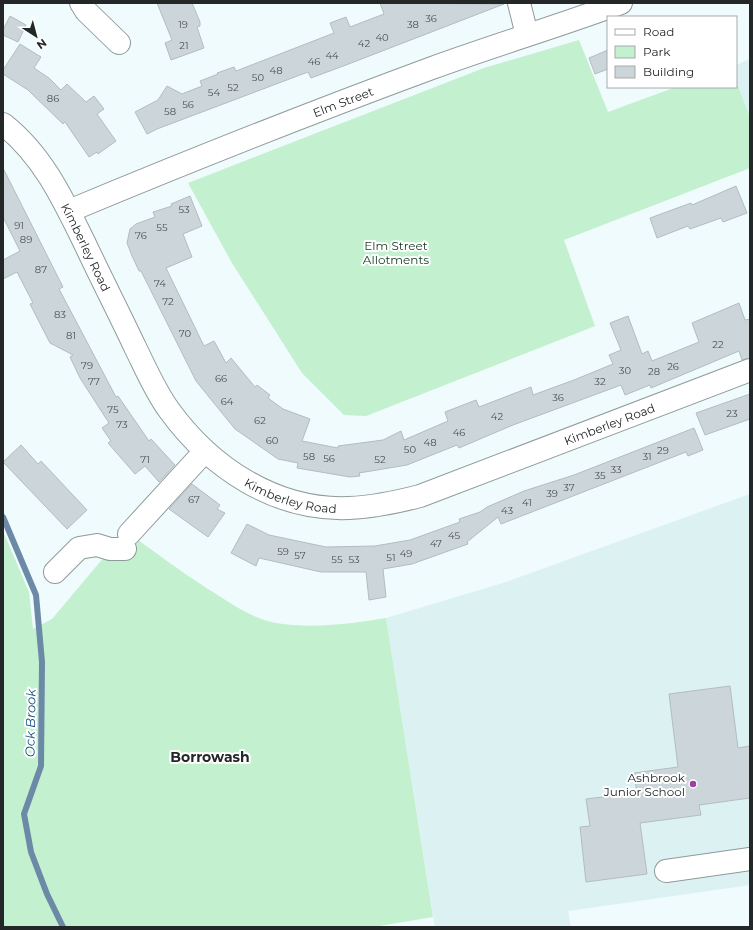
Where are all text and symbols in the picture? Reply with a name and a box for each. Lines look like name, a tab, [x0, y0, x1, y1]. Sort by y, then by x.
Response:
house number: 36	[425, 12, 437, 25]
north arrow	[16, 16, 56, 56]
legend	[607, 16, 737, 88]
house number: 19	[178, 18, 188, 31]
house number: 38	[407, 18, 419, 31]
text: Road	[643, 24, 674, 39]
house number: 40	[375, 31, 389, 44]
text: N	[34, 36, 50, 52]
house number: 42	[358, 37, 370, 50]
house number: 21	[179, 39, 189, 52]
text: Park	[643, 44, 671, 59]
house number: 44	[325, 49, 339, 62]
house number: 46	[308, 55, 320, 68]
house number: 48	[269, 64, 283, 77]
text: Building	[643, 64, 694, 79]
house number: 50	[252, 71, 265, 84]
house number: 52	[227, 81, 239, 94]
street label: Elm Street	[311, 83, 375, 120]
house number: 54	[208, 86, 221, 99]
house number: 86	[47, 92, 59, 105]
house number: 56	[182, 98, 194, 111]
house number: 58	[164, 105, 176, 118]
street label: Kimberley Road	[58, 200, 114, 294]
house number: 53	[178, 203, 190, 216]
house number: 91	[14, 219, 24, 232]
house number: 55	[156, 221, 168, 234]
house number: 76	[135, 229, 147, 242]
house number: 89	[20, 233, 32, 246]
park label: Elm Street Allotments	[363, 238, 429, 267]
house number: 87	[35, 263, 47, 276]
house number: 74	[154, 277, 166, 290]
house number: 72	[162, 295, 174, 308]
house number: 83	[54, 308, 66, 321]
house number: 70	[179, 327, 192, 340]
house number: 81	[66, 329, 76, 342]
house number: 22	[712, 338, 724, 351]
house number: 79	[81, 359, 93, 372]
house number: 26	[667, 360, 679, 373]
house number: 30	[619, 364, 632, 377]
house number: 28	[648, 365, 660, 378]
house number: 66	[215, 372, 227, 385]
house number: 77	[88, 375, 100, 388]
house number: 32	[594, 375, 606, 388]
house number: 36	[552, 391, 564, 404]
house number: 64	[221, 395, 234, 408]
street label: Kimberley Road	[562, 400, 657, 448]
house number: 75	[107, 403, 119, 416]
house number: 23	[726, 407, 738, 420]
house number: 42	[491, 410, 503, 423]
house number: 62	[254, 414, 266, 427]
house number: 73	[116, 418, 128, 431]
house number: 46	[453, 426, 465, 439]
house number: 60	[266, 434, 279, 447]
house number: 48	[423, 436, 437, 449]
house number: 50	[404, 443, 417, 456]
house number: 29	[657, 444, 669, 457]
house number: 58	[303, 450, 315, 463]
house number: 31	[642, 450, 652, 463]
house number: 56	[323, 452, 335, 465]
house number: 71	[140, 453, 150, 466]
house number: 52	[374, 453, 386, 466]
house number: 33	[610, 463, 622, 476]
house number: 35	[594, 469, 606, 482]
street label: Kimberley Road	[242, 474, 337, 516]
house number: 37	[563, 481, 575, 494]
house number: 39	[546, 487, 558, 500]
house number: 67	[188, 493, 200, 506]
house number: 41	[522, 496, 532, 509]
house number: 43	[501, 504, 513, 517]
house number: 45	[448, 529, 460, 542]
house number: 47	[430, 537, 442, 550]
house number: 59	[277, 545, 289, 558]
house number: 49	[400, 547, 412, 560]
house number: 57	[294, 549, 306, 562]
house number: 51	[386, 551, 396, 564]
house number: 55	[331, 553, 343, 566]
house number: 53	[348, 553, 360, 566]
water label: Ock Brook	[21, 688, 39, 757]
district label: Borrowash	[170, 748, 250, 766]
place label: Ashbrook Junior School	[603, 770, 686, 799]
marker: Ashbrook Junior School	[688, 779, 698, 789]

